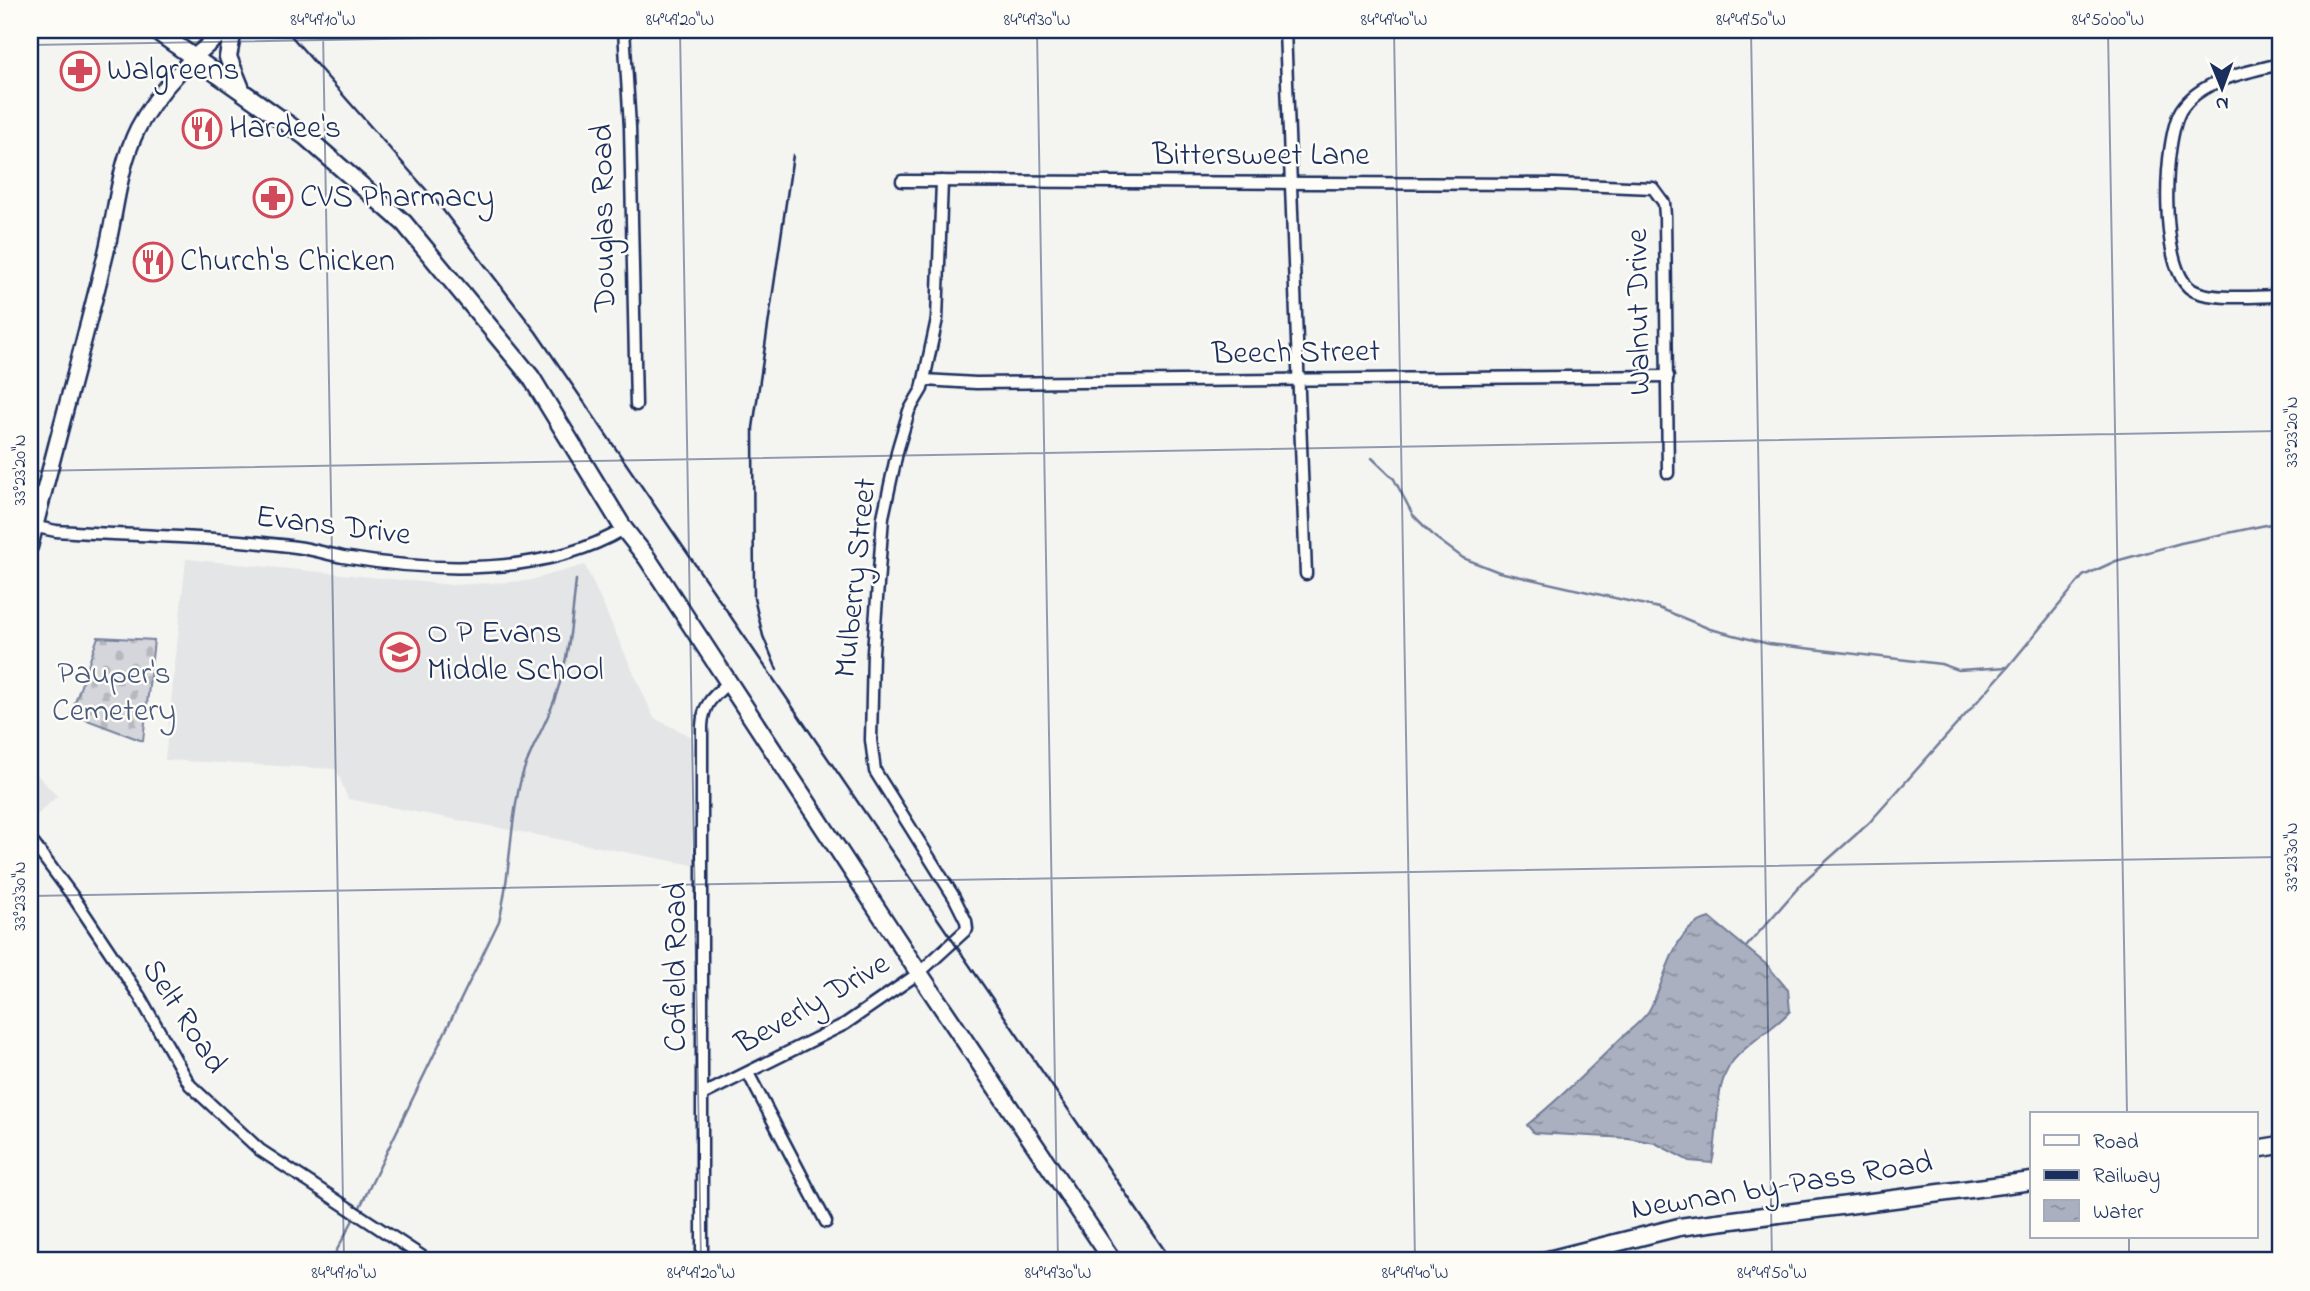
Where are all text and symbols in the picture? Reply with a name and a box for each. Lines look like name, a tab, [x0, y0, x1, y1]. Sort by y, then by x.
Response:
text: 84°49'10"W	[290, 8, 356, 34]
text: 84°49'20"W	[646, 8, 714, 34]
text: 84°49'30"W	[1003, 8, 1071, 34]
text: 84°49'40"W	[1360, 8, 1428, 34]
text: 84°49'50"W	[1716, 8, 1786, 34]
text: 84°50'00"W	[2072, 8, 2144, 34]
place label: Walgreens	[107, 48, 240, 95]
pharmacy icon: Walgreens	[59, 50, 101, 92]
north arrow	[2188, 52, 2258, 122]
text: N	[2215, 89, 2229, 116]
place label: Hardee's	[229, 106, 341, 153]
restaurant icon: Hardee's	[181, 108, 223, 150]
street label: Douglas Road	[580, 124, 630, 313]
street label: Bittersweet Lane	[1152, 133, 1370, 180]
place label: CVS Pharmacy	[300, 175, 494, 222]
pharmacy icon: CVS Pharmacy	[252, 177, 294, 219]
street label: Walnut Drive	[1615, 227, 1665, 396]
place label: Church's Chicken	[180, 239, 395, 286]
restaurant icon: Church's Chicken	[132, 241, 174, 283]
street label: Beech Street	[1210, 329, 1381, 379]
text: 33°23'20"N	[2280, 396, 2306, 468]
text: 33°23'20"N	[8, 434, 34, 506]
street label: Mulberry Street	[823, 476, 891, 680]
street label: Evans Drive	[253, 494, 414, 560]
place label: O P Evans Middle School	[427, 611, 604, 695]
school or university icon: O P Evans Middle School	[379, 631, 421, 673]
park label: Pauper's Cemetery	[52, 652, 176, 736]
text: 33°23'30"N	[2280, 822, 2306, 892]
text: 33°23'30"N	[8, 861, 34, 931]
street label: Cofield Road	[654, 882, 701, 1052]
street label: Beverly Drive	[726, 941, 900, 1069]
street label: Selt Road	[128, 950, 238, 1084]
legend	[2030, 1112, 2258, 1238]
text: Road	[2093, 1128, 2139, 1158]
street label: Newnan by-Pass Road	[1628, 1140, 1936, 1234]
text: Railway	[2093, 1162, 2160, 1194]
text: Water	[2093, 1198, 2144, 1228]
text: 84°49'10"W	[311, 1261, 377, 1287]
text: 84°49'20"W	[667, 1261, 735, 1287]
text: 84°49'30"W	[1024, 1261, 1092, 1287]
text: 84°49'40"W	[1381, 1261, 1449, 1287]
text: 84°49'50"W	[1737, 1261, 1807, 1287]

